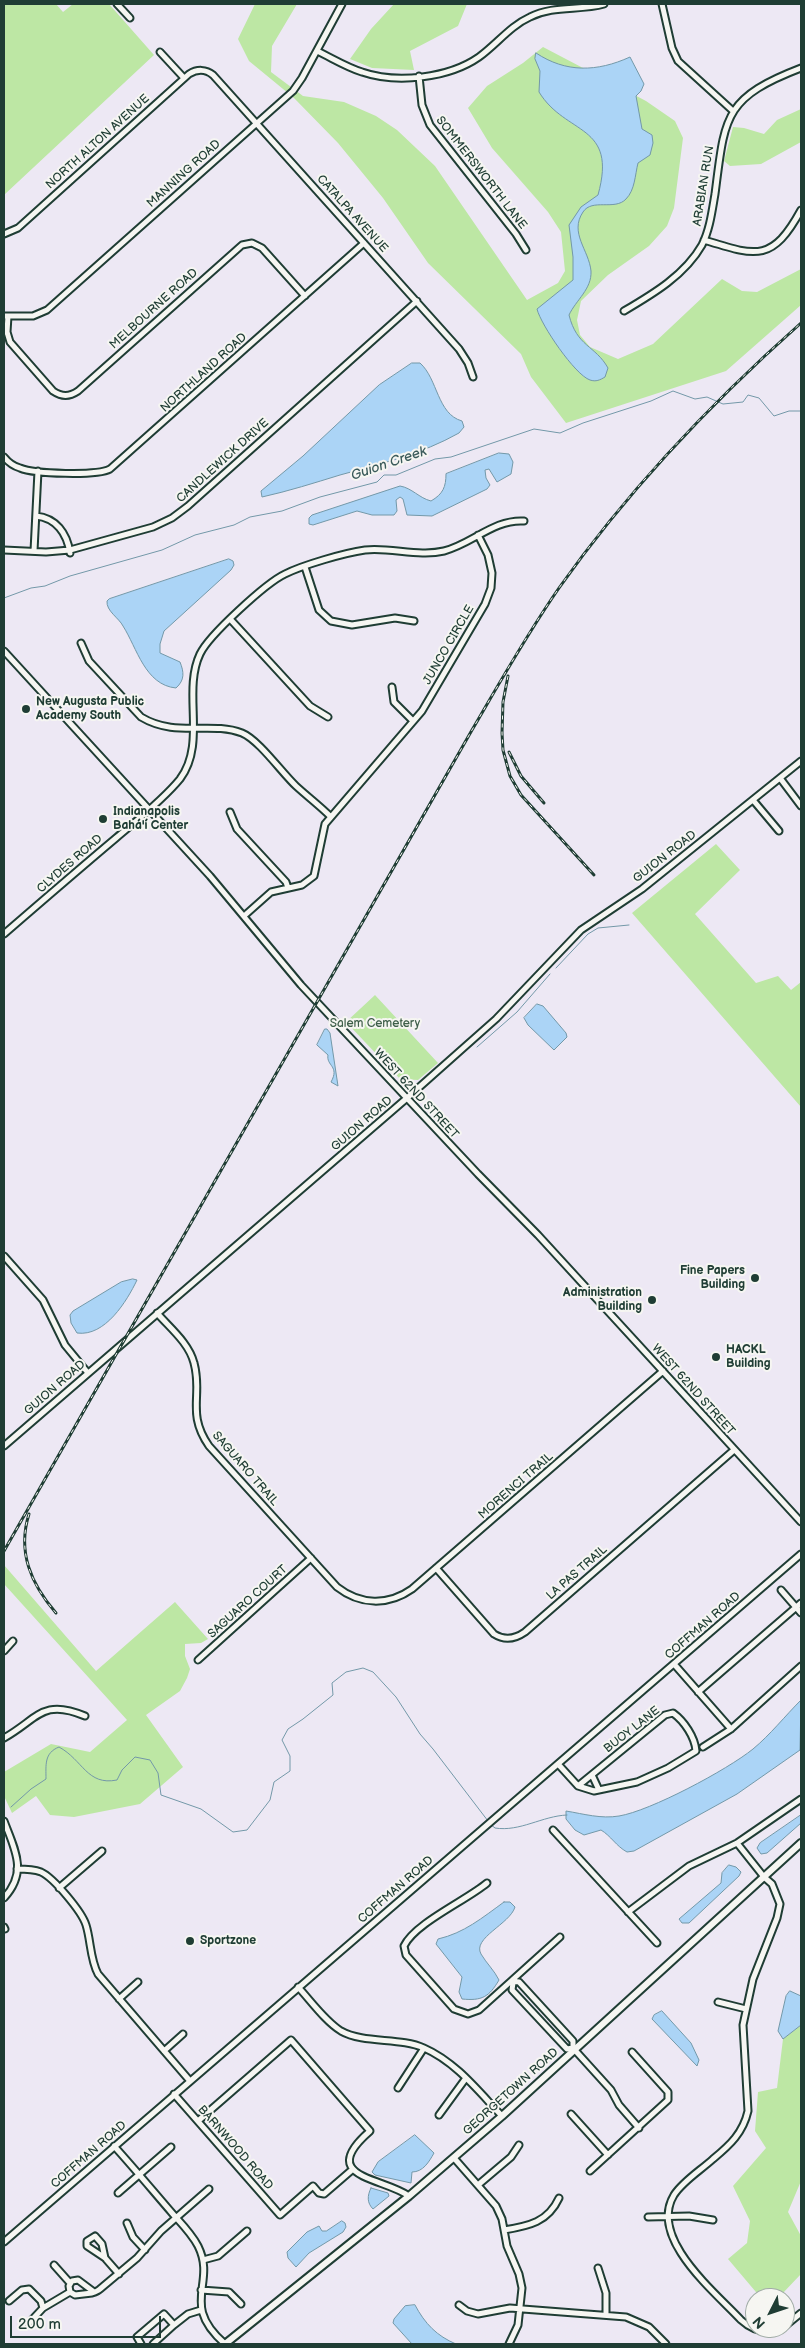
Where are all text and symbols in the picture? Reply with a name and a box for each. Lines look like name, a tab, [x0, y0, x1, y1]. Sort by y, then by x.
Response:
street label: NORTH ALTON AVENUE	[43, 92, 153, 192]
street label: SOMMERSWORTH LANE	[432, 114, 530, 232]
street label: MANNING ROAD	[144, 137, 224, 211]
street label: ARABIAN RUN	[691, 145, 717, 227]
street label: CATALPA AVENUE	[313, 172, 391, 256]
street label: MELBOURNE ROAD	[107, 266, 201, 352]
street label: NORTHLAND ROAD	[158, 330, 250, 416]
street label: CANDLEWICK DRIVE	[174, 416, 272, 506]
water label: Guion Creek	[349, 443, 429, 485]
street label: JUNCO CIRCLE	[420, 603, 478, 687]
place label: New Augusta Public Academy South	[36, 695, 144, 723]
marker: New Augusta Public Academy South	[20, 703, 32, 715]
place label: Indianapolis Bahá'í Center	[113, 805, 188, 833]
marker: Indianapolis Bahá'í Center	[97, 813, 109, 825]
street label: GUION ROAD	[631, 828, 699, 886]
street label: CLYDES ROAD	[34, 832, 106, 896]
park label: Salem Cemetery	[330, 1017, 420, 1031]
street label: WEST 62ND STREET	[371, 1046, 461, 1142]
street label: GUION ROAD	[328, 1094, 396, 1154]
place label: Fine Papers Building	[680, 1264, 745, 1292]
marker: Fine Papers Building	[749, 1272, 761, 1284]
place label: Administration Building	[563, 1286, 642, 1314]
marker: Administration Building	[646, 1294, 658, 1306]
street label: WEST 62ND STREET	[648, 1341, 738, 1439]
place label: HACKL Building	[726, 1343, 771, 1371]
marker: HACKL Building	[710, 1351, 722, 1363]
street label: GUION ROAD	[21, 1358, 89, 1418]
street label: SAGUARO TRAIL	[209, 1429, 281, 1509]
street label: MORENCI TRAIL	[476, 1450, 556, 1522]
street label: LA PAS TRAIL	[544, 1543, 610, 1603]
street label: SAGUARO COURT	[205, 1562, 291, 1642]
street label: COFFMAN ROAD	[662, 1589, 744, 1663]
street label: BUOY LANE	[601, 1704, 663, 1756]
street label: COFFMAN ROAD	[355, 1853, 437, 1927]
place label: Sportzone	[200, 1934, 256, 1948]
marker: Sportzone	[184, 1935, 196, 1947]
street label: GEORGETOWN ROAD	[460, 2045, 562, 2139]
street label: BARNWOOD ROAD	[194, 2103, 276, 2193]
street label: COFFMAN ROAD	[48, 2118, 130, 2192]
north arrow	[745, 2288, 795, 2338]
scale bar	[12, 2306, 164, 2338]
text: N	[749, 2313, 769, 2332]
text: 200 m	[18, 2315, 61, 2334]

